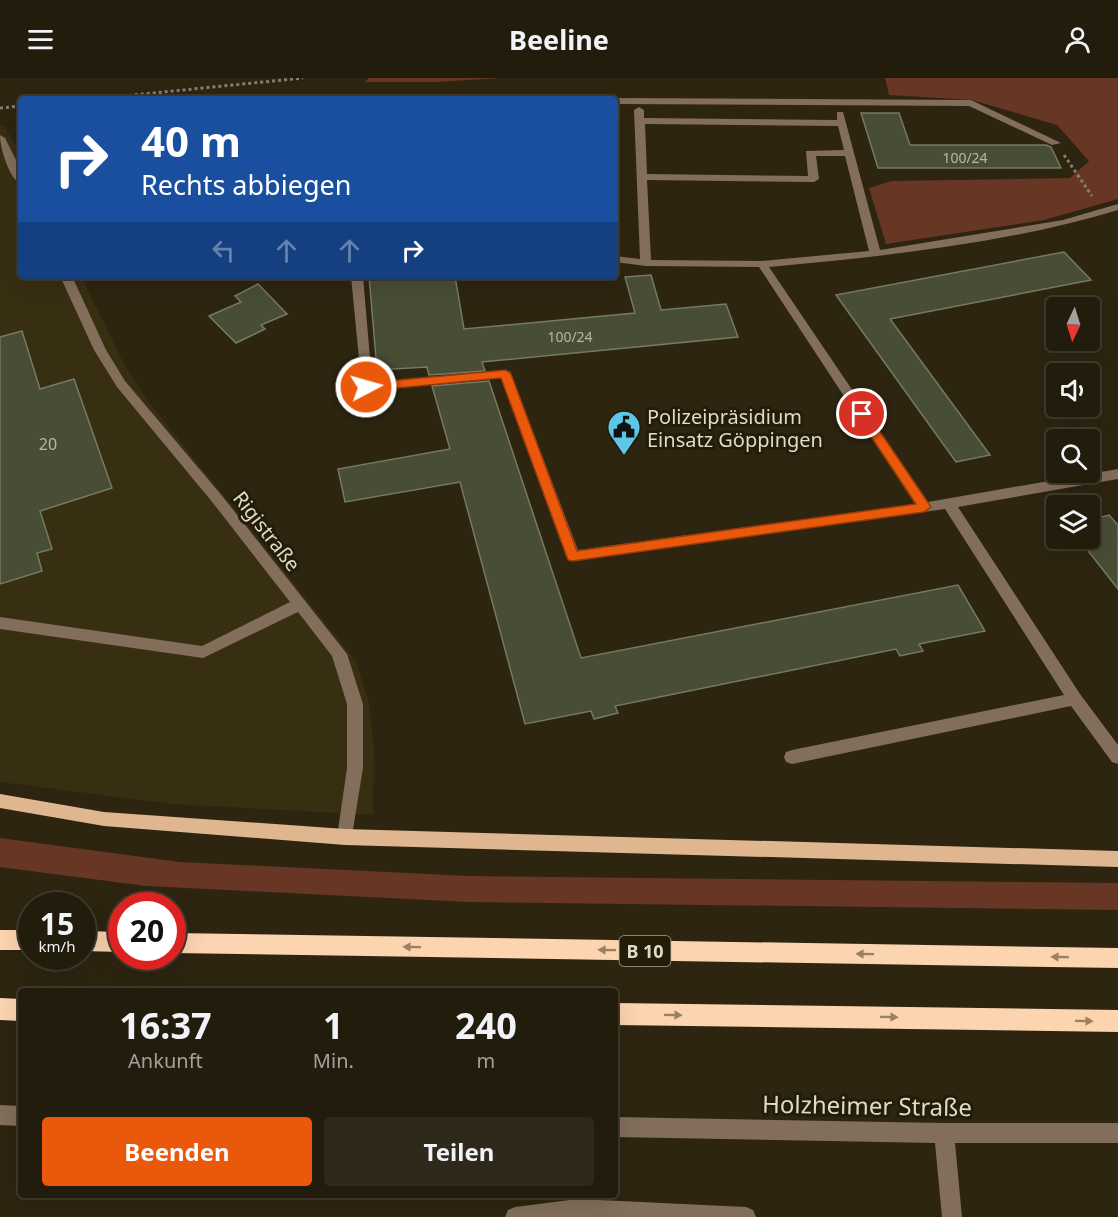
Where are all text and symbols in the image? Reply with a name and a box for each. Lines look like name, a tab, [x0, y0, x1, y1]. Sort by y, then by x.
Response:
text: Beeline	[509, 21, 609, 58]
icon: menu	[24, 23, 57, 56]
icon: person	[1061, 23, 1094, 56]
text: 40 m	[141, 112, 241, 169]
icon: right	[42, 120, 120, 198]
house number: 100/24	[942, 148, 988, 167]
text: Rechts abbiegen	[141, 166, 351, 203]
icon: left	[207, 234, 240, 267]
icon: ahead	[270, 234, 303, 267]
icon: ahead	[333, 234, 366, 267]
icon: right	[396, 234, 429, 267]
north arrow	[1046, 297, 1100, 351]
map controls	[1046, 297, 1100, 549]
house number: 100/24	[547, 327, 593, 346]
position arrow	[334, 355, 398, 419]
button: sound	[1046, 363, 1100, 417]
pin	[836, 388, 887, 439]
icon: arrive	[845, 397, 878, 430]
place label: Polizeipräsidium Einsatz Göppingen	[647, 403, 823, 453]
public building icon: Polizeipräsidium Einsatz Göppingen	[606, 409, 642, 456]
button: search	[1046, 429, 1100, 483]
house number: 20	[39, 433, 57, 455]
street label: Rigistraße	[227, 485, 307, 577]
button: layers	[1046, 495, 1100, 549]
speed limit sign: 20	[108, 892, 186, 970]
text: 15	[40, 903, 74, 944]
text: km/h	[39, 936, 75, 956]
road number: B 10	[620, 936, 670, 966]
one-way arrow	[402, 942, 421, 951]
one-way arrow	[597, 945, 616, 955]
one-way arrow	[855, 950, 874, 959]
one-way arrow	[1050, 953, 1069, 962]
text: 16:37	[119, 1001, 212, 1050]
text: 1	[323, 1001, 344, 1050]
text: 240	[455, 1001, 517, 1050]
one-way arrow	[664, 1010, 683, 1020]
one-way arrow	[880, 1013, 899, 1022]
one-way arrow	[1075, 1016, 1094, 1025]
text: Ankunft	[128, 1047, 203, 1074]
text: Min.	[313, 1047, 354, 1074]
text: m	[477, 1047, 495, 1074]
street label: Holzheimer Straße	[762, 1087, 972, 1123]
button: Beenden	[42, 1117, 312, 1186]
button: Teilen	[324, 1117, 594, 1186]

